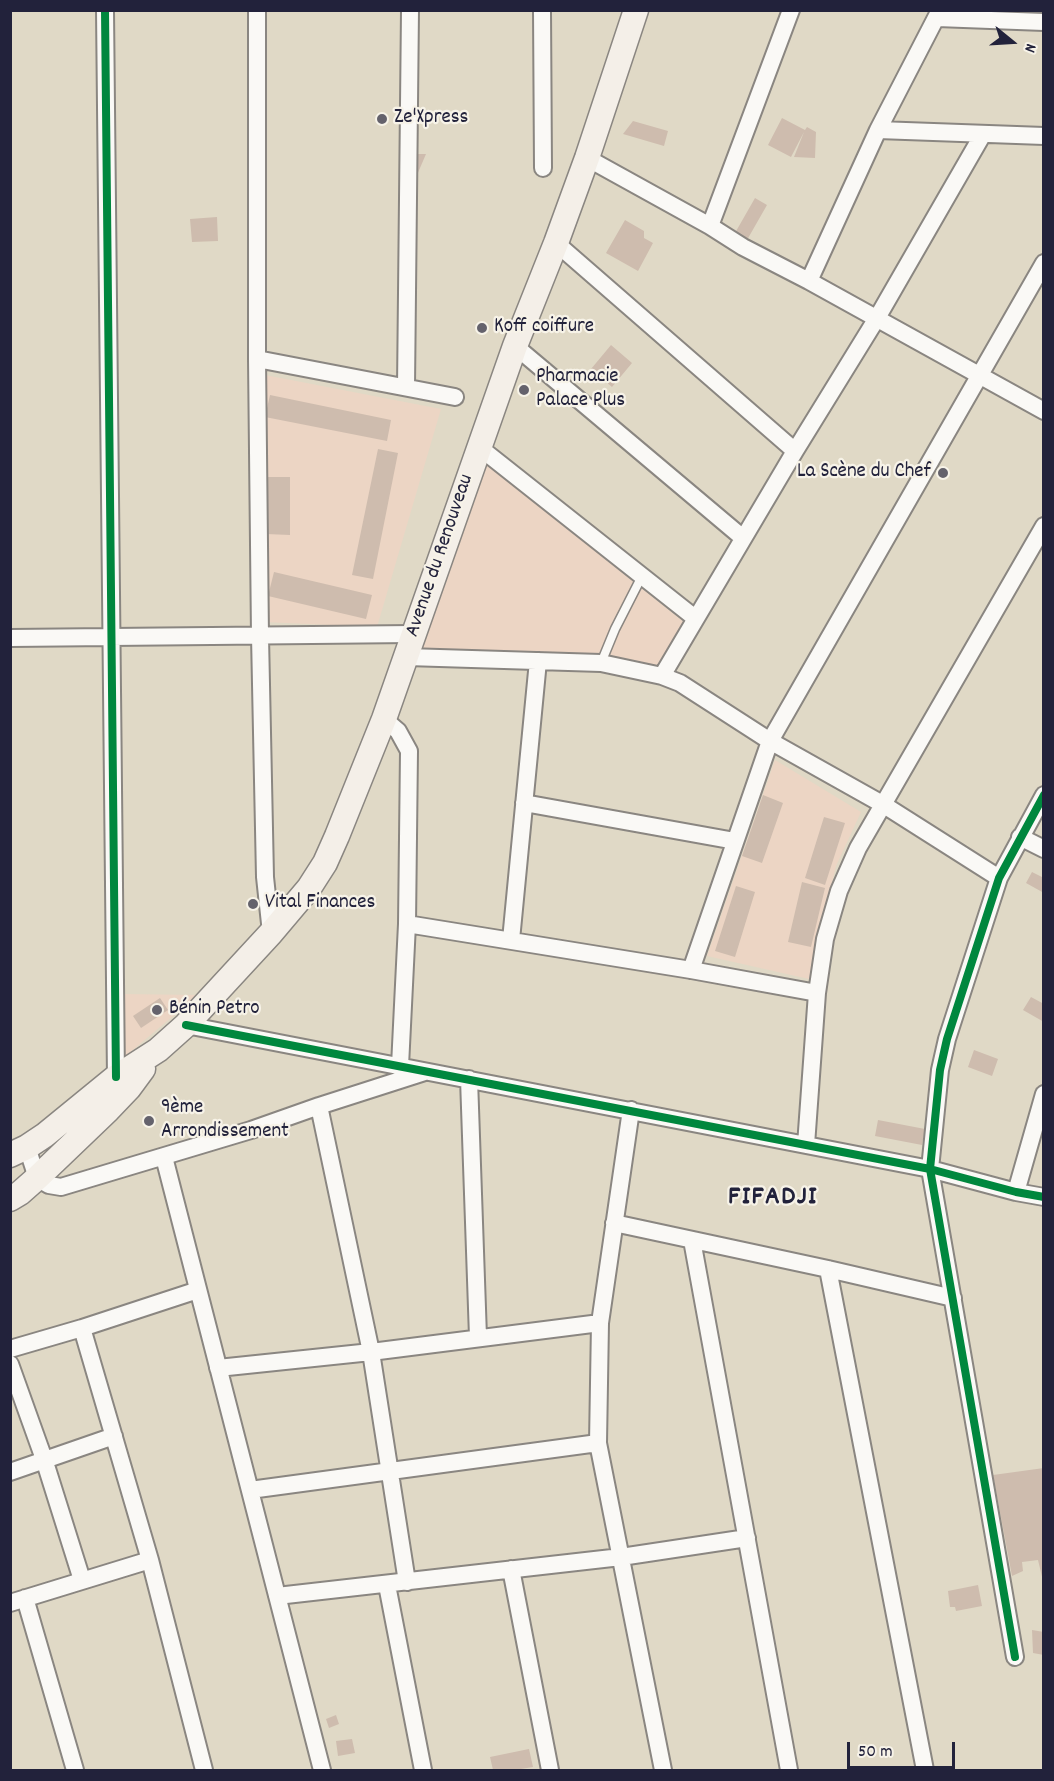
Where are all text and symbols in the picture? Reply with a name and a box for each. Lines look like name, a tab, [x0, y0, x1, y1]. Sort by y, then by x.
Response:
north arrow	[982, 12, 1042, 72]
text: N	[1017, 40, 1042, 55]
place label: Ze'Xpress	[394, 106, 468, 132]
marker: Ze'Xpress	[375, 112, 389, 126]
place label: Koff coiffure	[494, 315, 594, 341]
marker: Koff coiffure	[475, 321, 489, 335]
place label: Pharmacie Palace Plus	[536, 365, 625, 415]
marker: Pharmacie Palace Plus	[517, 383, 531, 397]
place label: La Scène du Chef	[797, 460, 931, 486]
marker: La Scène du Chef	[936, 466, 950, 480]
street label: Avenue du Renouveau	[401, 471, 481, 641]
place label: Vital Finances	[265, 891, 375, 917]
marker: Vital Finances	[246, 897, 260, 911]
place label: Bénin Petro	[169, 997, 260, 1023]
marker: Bénin Petro	[150, 1003, 164, 1017]
place label: 9ème Arrondissement	[161, 1096, 289, 1146]
marker: 9ème Arrondissement	[142, 1114, 156, 1128]
district label: FIFADJI	[728, 1183, 818, 1215]
scale bar	[850, 1730, 958, 1768]
text: 50 m	[858, 1740, 893, 1765]

